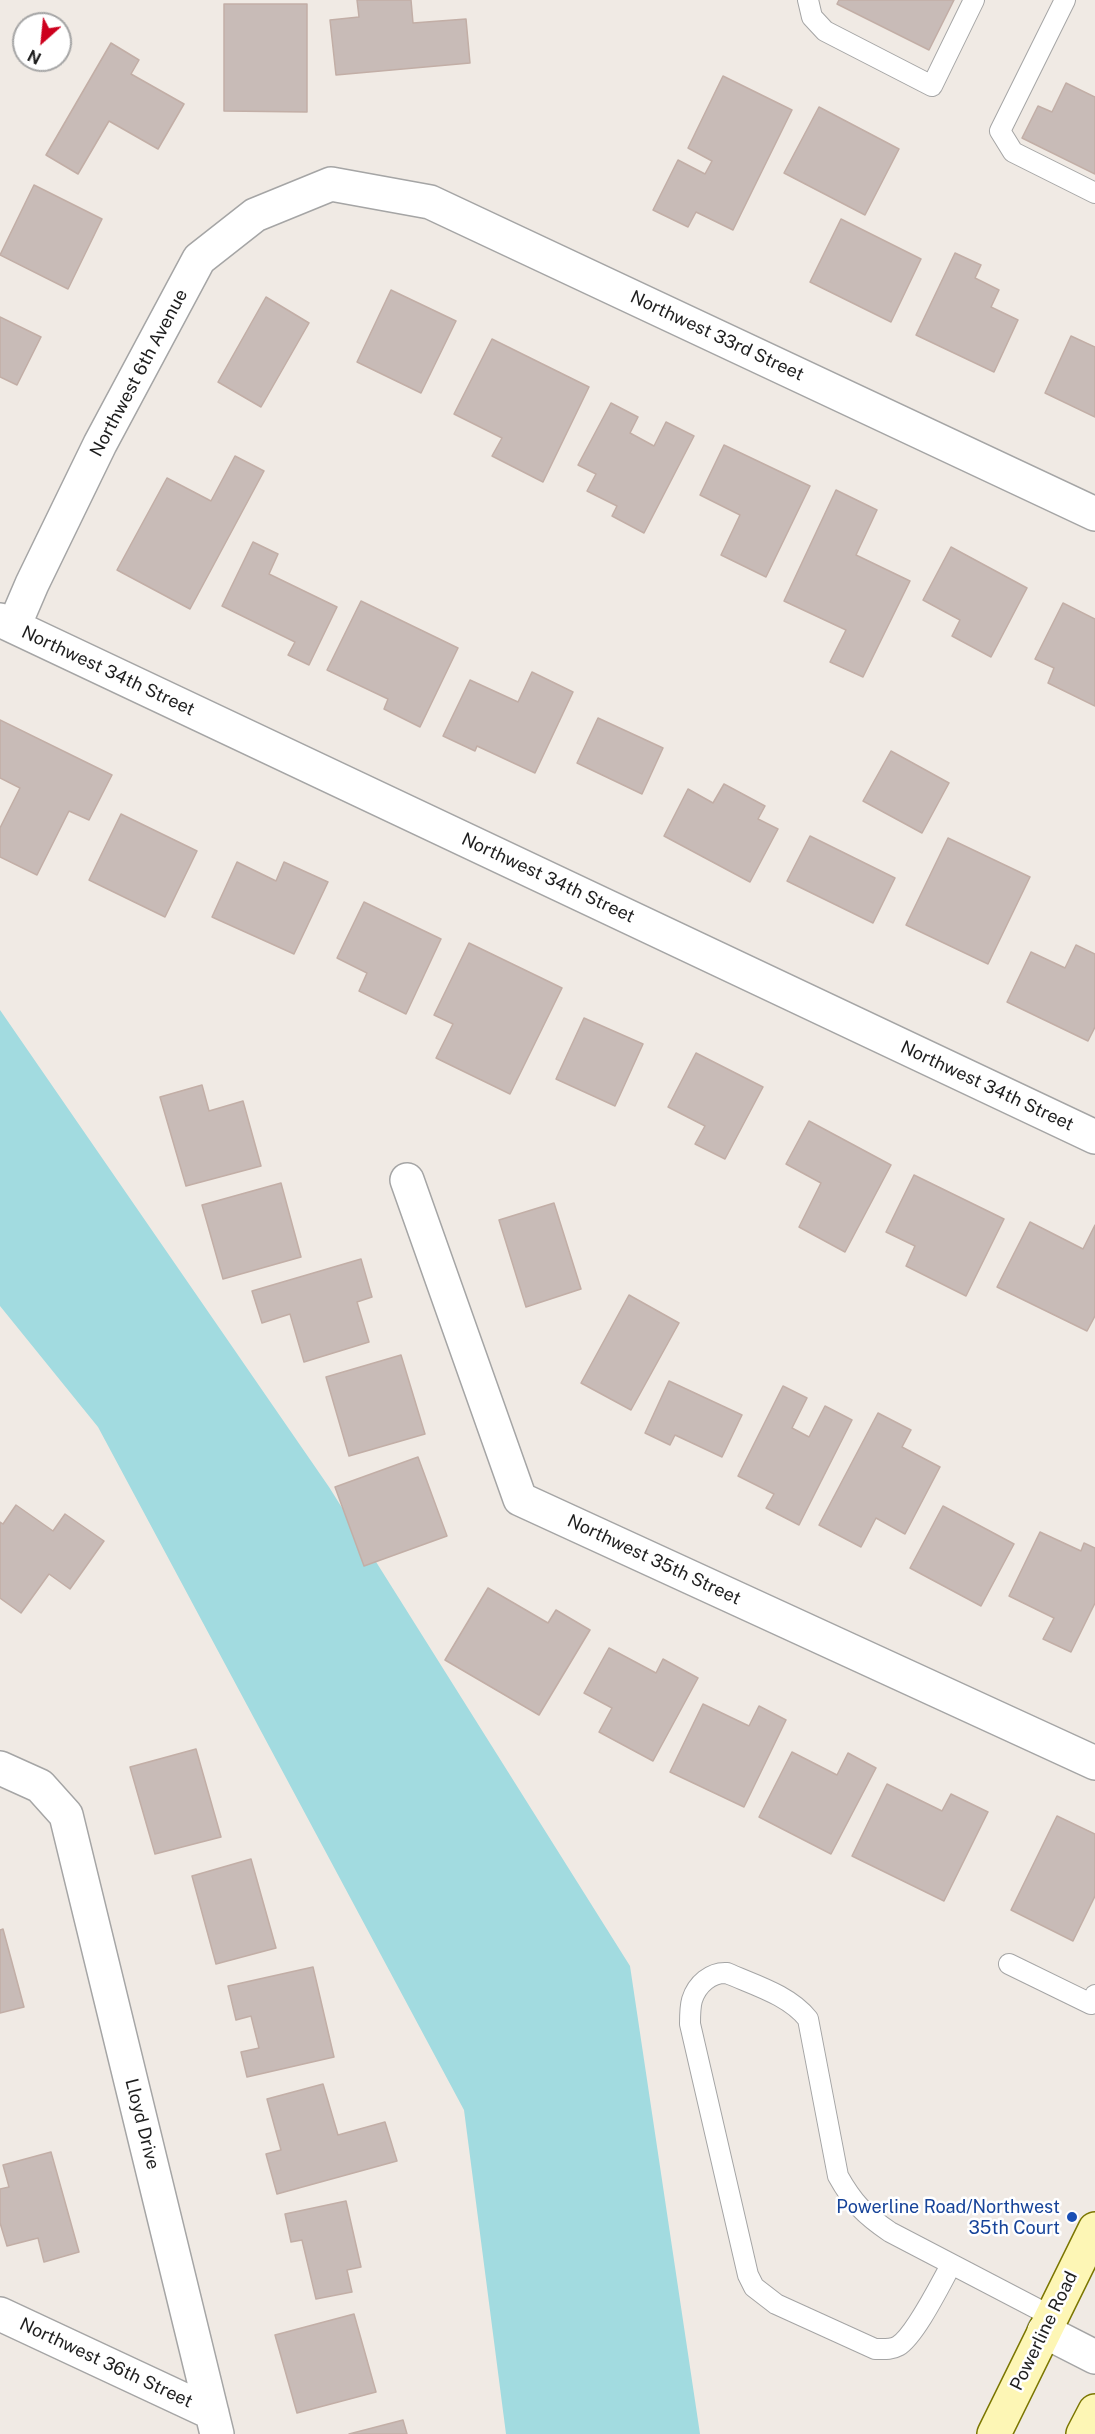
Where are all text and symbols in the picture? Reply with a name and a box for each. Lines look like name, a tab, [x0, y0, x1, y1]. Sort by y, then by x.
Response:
north arrow	[12, 12, 72, 72]
text: N	[25, 45, 44, 68]
street label: Northwest 6th Avenue	[86, 286, 192, 460]
street label: Northwest 33rd Street	[627, 286, 807, 386]
street label: Northwest 34th Street	[18, 621, 198, 721]
street label: Northwest 34th Street	[458, 828, 638, 928]
street label: Northwest 34th Street	[897, 1036, 1077, 1136]
street label: Northwest 35th Street	[564, 1510, 744, 1610]
street label: Lloyd Drive	[120, 2076, 164, 2172]
place label: Powerline Road/Northwest 35th Court	[836, 2196, 1060, 2238]
marker: Powerline Road/Northwest 35th Court	[1065, 2210, 1079, 2224]
street label: Powerline Road	[1006, 2268, 1082, 2394]
street label: Northwest 36th Street	[16, 2313, 196, 2413]

